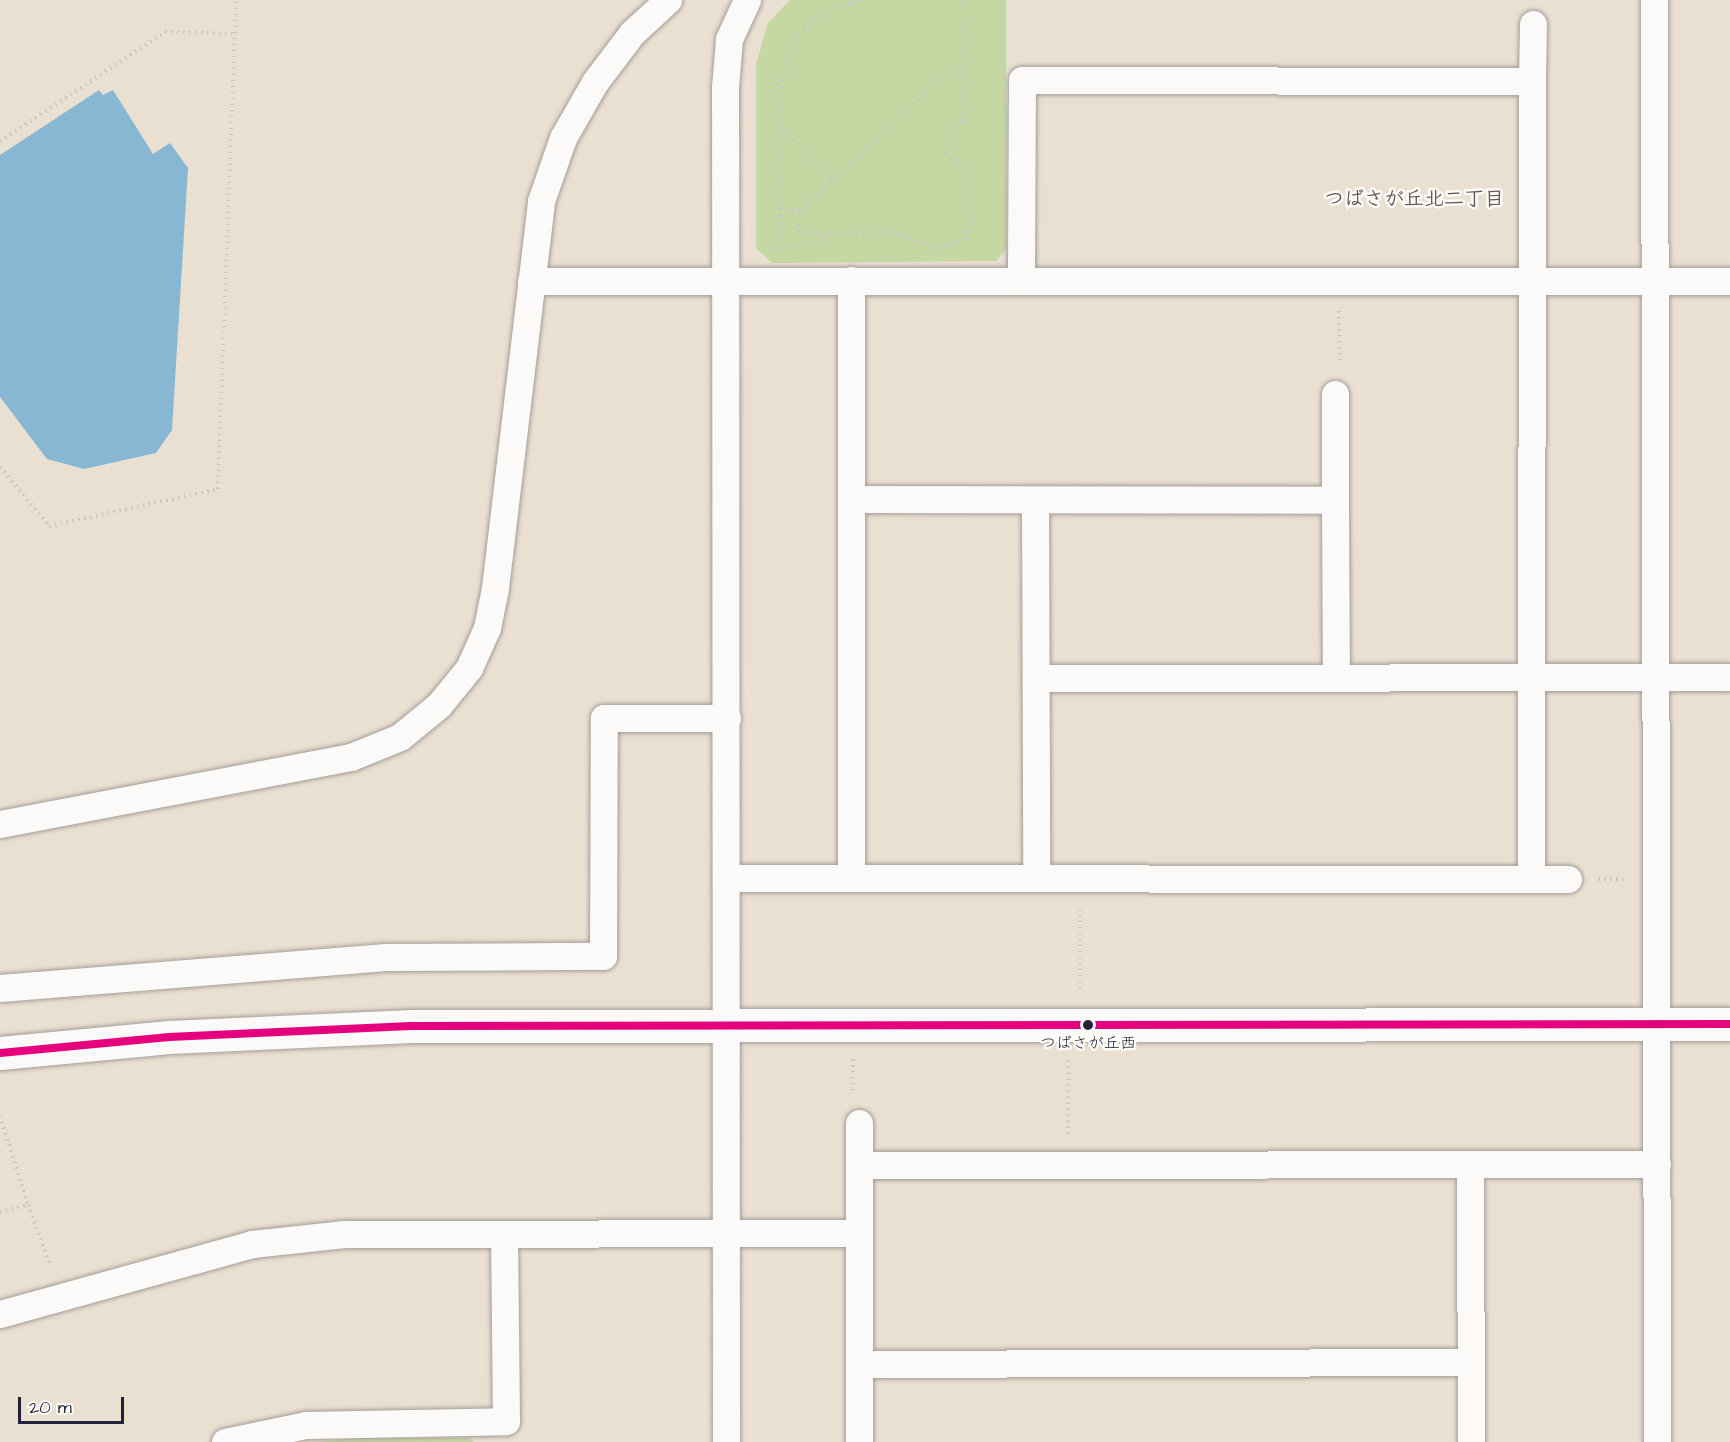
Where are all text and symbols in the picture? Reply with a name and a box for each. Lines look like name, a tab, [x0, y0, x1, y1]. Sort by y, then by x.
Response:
district label: つばさが丘北二丁目	[1324, 187, 1504, 211]
marker: つばさが丘西	[1082, 1019, 1094, 1031]
place label: つばさが丘西	[1040, 1033, 1136, 1053]
scale bar	[21, 1385, 128, 1423]
text: 20 m	[29, 1395, 72, 1420]

